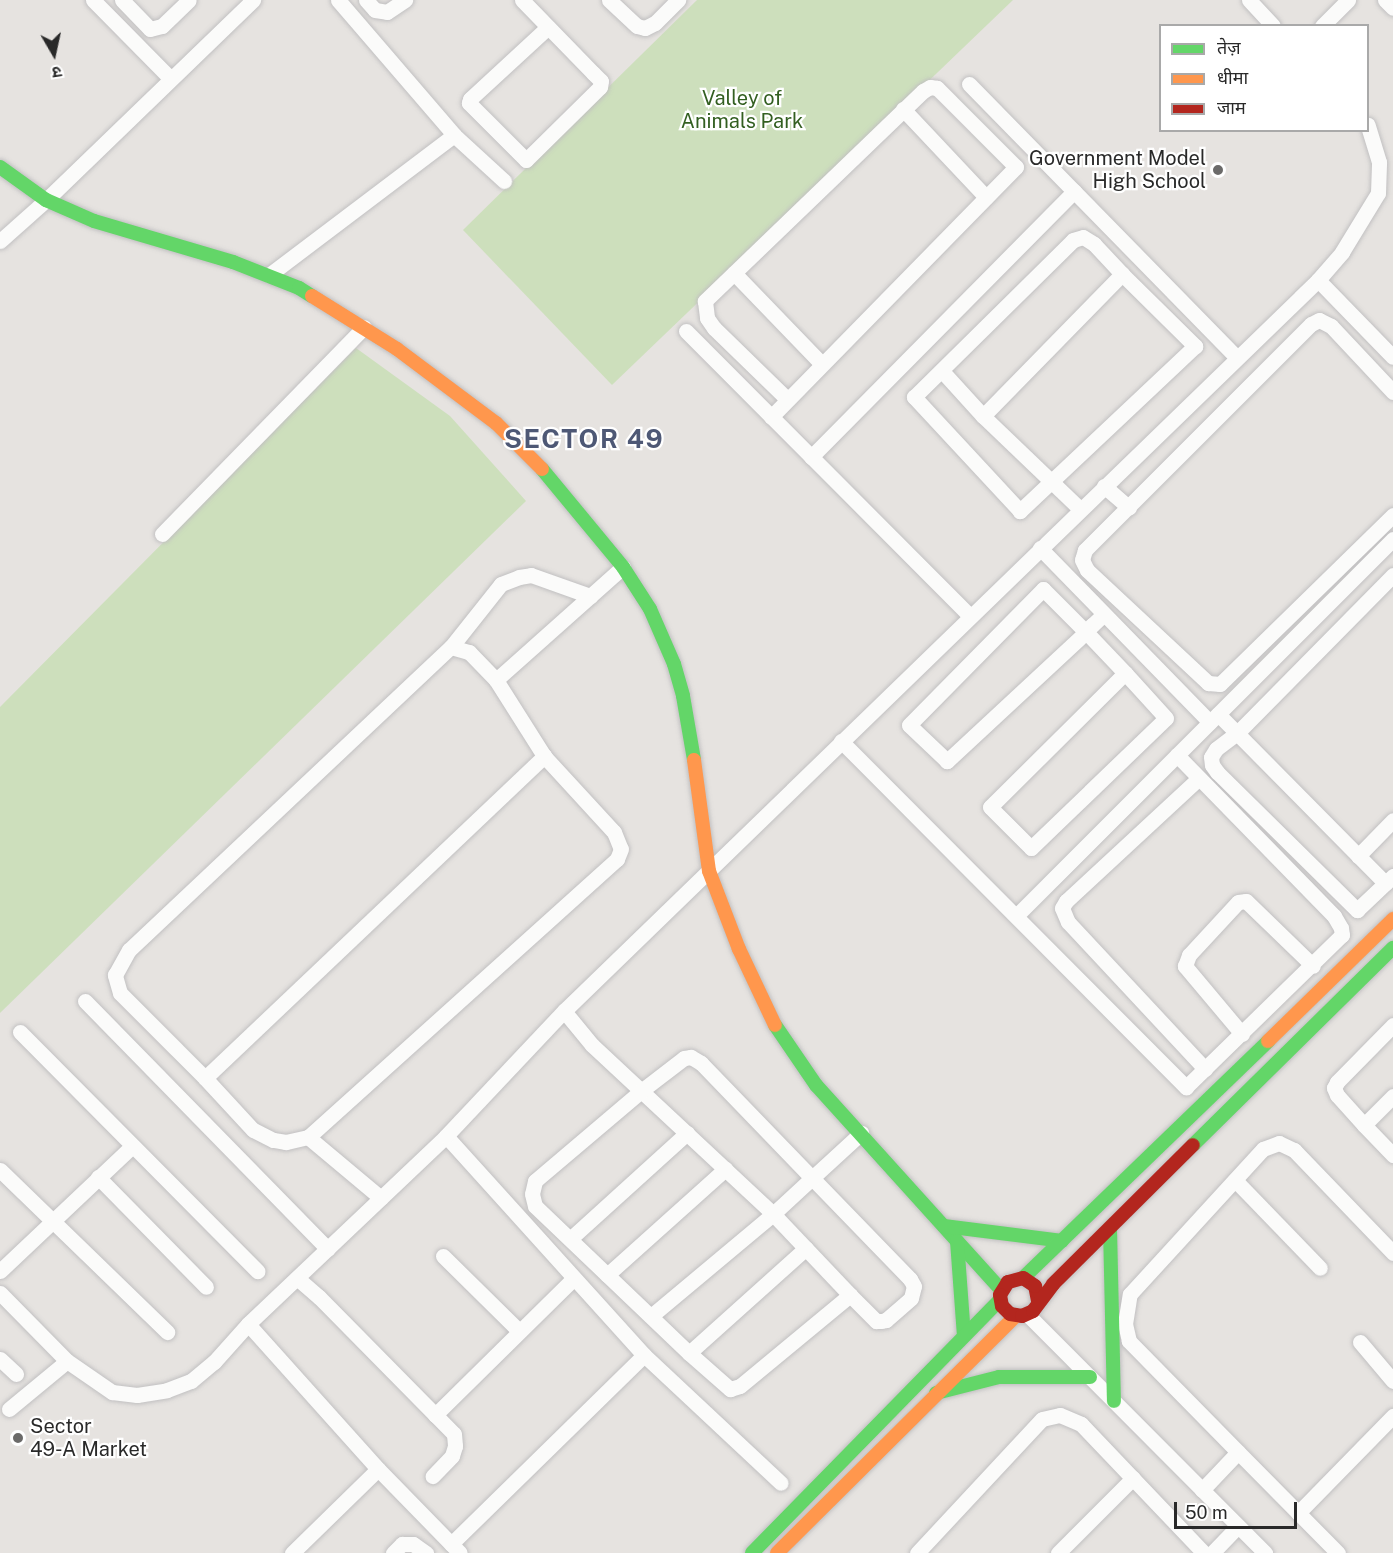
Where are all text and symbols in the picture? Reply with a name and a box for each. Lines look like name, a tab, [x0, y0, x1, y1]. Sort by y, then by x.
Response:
north arrow	[24, 24, 84, 84]
legend	[1159, 24, 1369, 132]
text: तेज़	[1217, 37, 1241, 58]
text: उ	[51, 62, 63, 82]
text: धीमा	[1217, 67, 1248, 88]
park label: Valley of Animals Park	[681, 86, 803, 133]
text: जाम	[1217, 97, 1246, 118]
place label: Government Model High School	[1029, 146, 1206, 193]
marker: Government Model High School	[1211, 163, 1225, 177]
district label: SECTOR 49	[504, 423, 664, 455]
place label: Sector 49-A Market	[30, 1414, 147, 1461]
marker: Sector 49-A Market	[11, 1431, 25, 1445]
scale bar	[1177, 1490, 1300, 1528]
text: 50 m	[1185, 1502, 1228, 1523]

